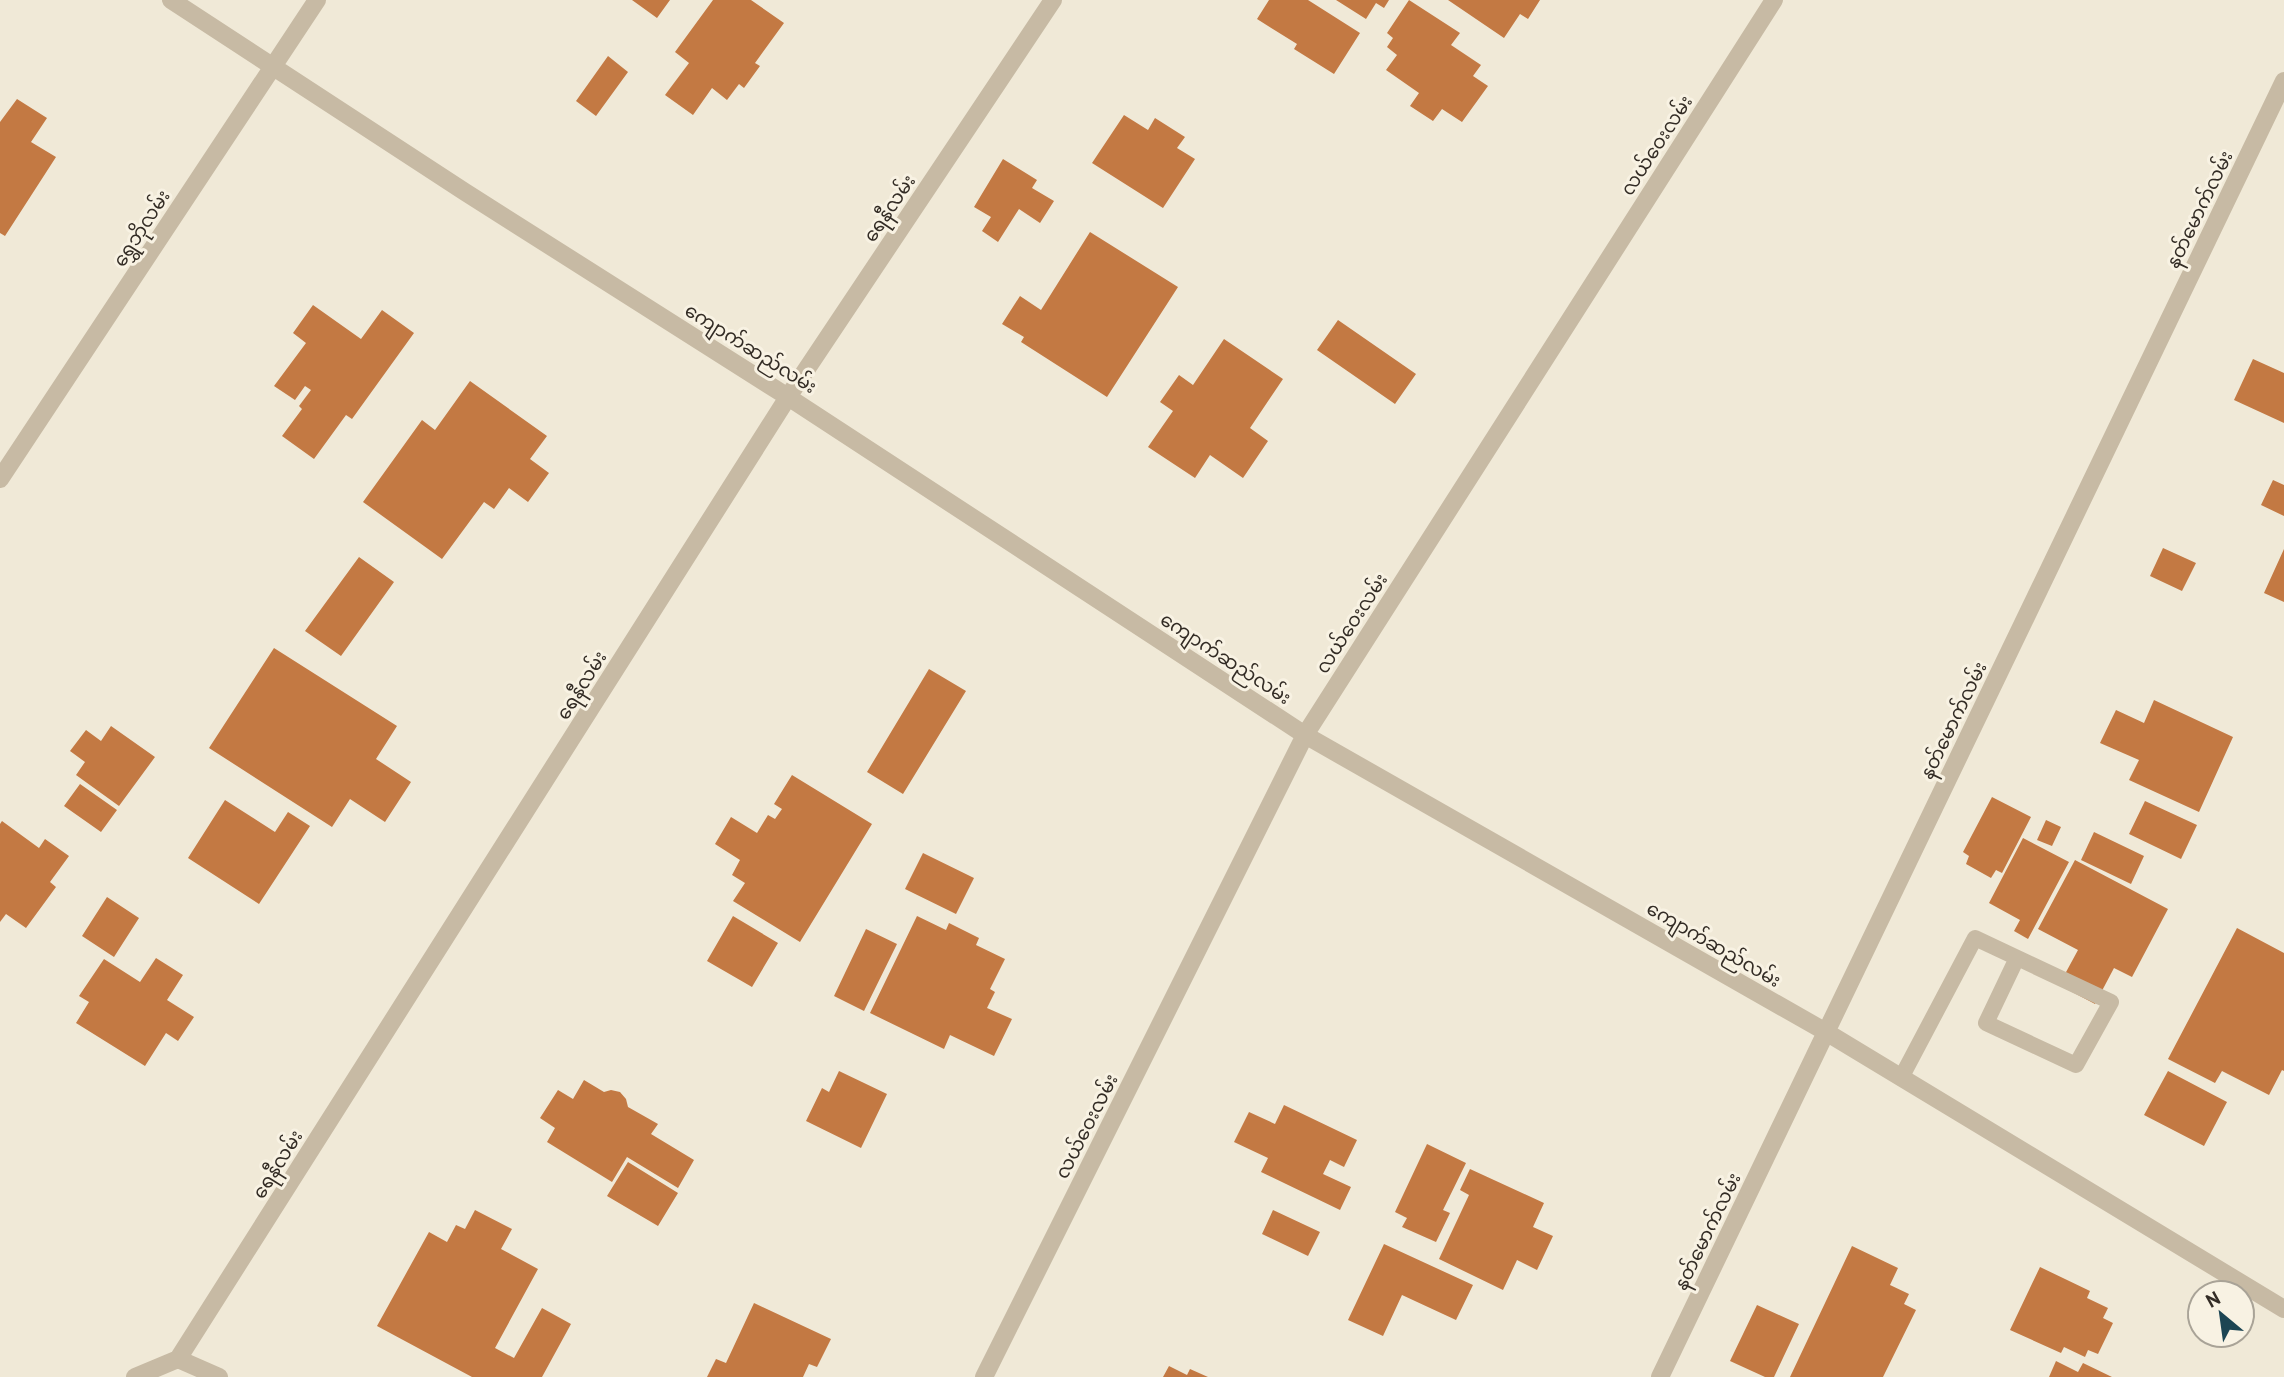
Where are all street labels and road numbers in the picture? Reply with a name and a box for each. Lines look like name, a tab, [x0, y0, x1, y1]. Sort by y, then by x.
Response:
street label: လယ်ဝေးလမ်း	[1613, 89, 1697, 200]
street label: နတ်မောက်လမ်း	[2158, 146, 2241, 273]
street label: ရေနီလမ်း	[856, 168, 924, 249]
street label: ရွှေဘိုလမ်း	[106, 184, 179, 274]
street label: ကျောက်ဆည်လမ်း	[678, 296, 823, 402]
street label: လယ်ဝေးလမ်း	[1308, 567, 1392, 678]
street label: ကျောက်ဆည်လမ်း	[1154, 605, 1297, 713]
street label: ရေနီလမ်း	[549, 645, 615, 726]
street label: နတ်မောက်လမ်း	[1912, 657, 1995, 784]
street label: ကျောက်ဆည်လမ်း	[1640, 894, 1787, 996]
street label: လယ်ဝေးလမ်း	[1047, 1069, 1123, 1183]
street label: ရေနီလမ်း	[245, 1124, 311, 1205]
street label: နတ်မောက်လမ်း	[1666, 1168, 1749, 1295]

